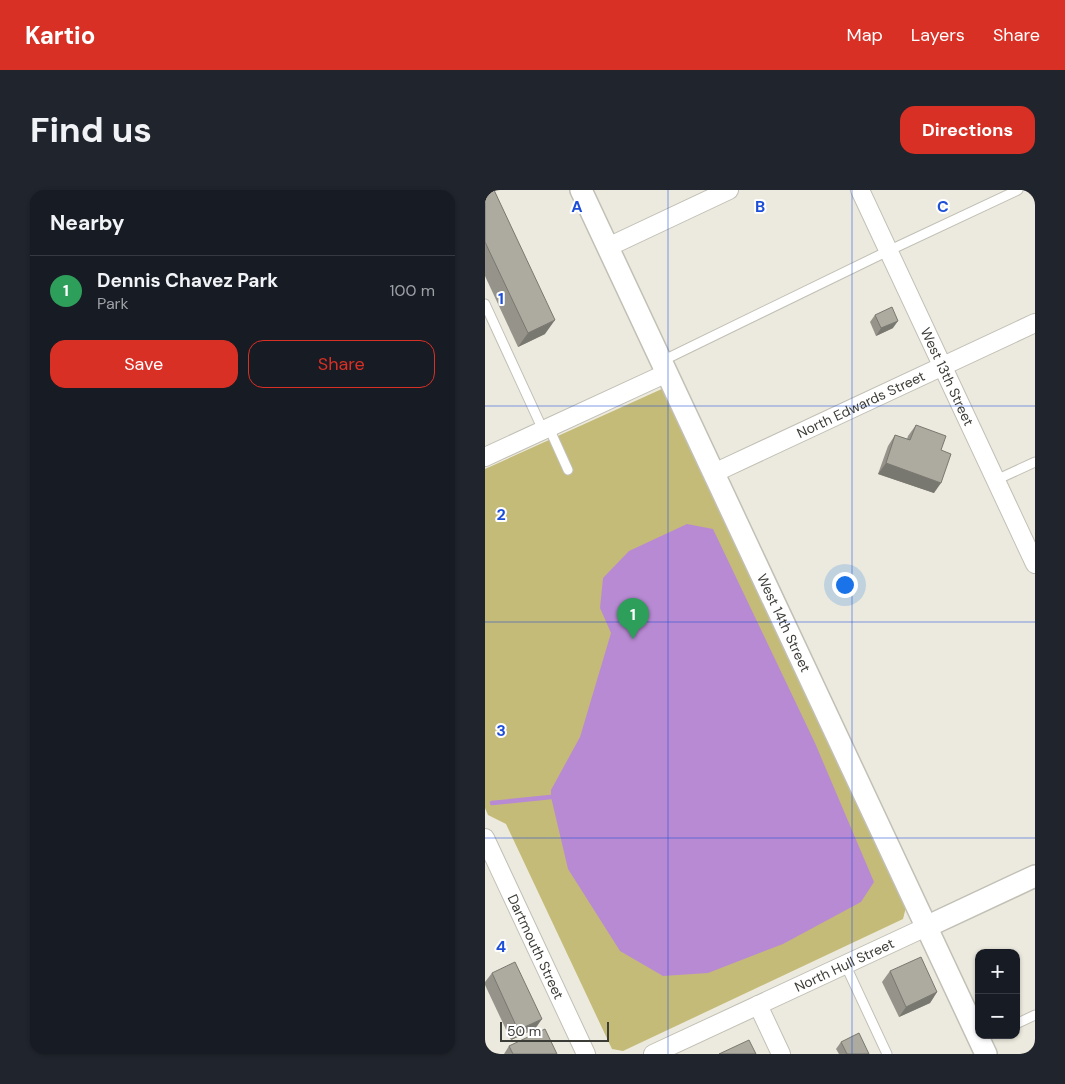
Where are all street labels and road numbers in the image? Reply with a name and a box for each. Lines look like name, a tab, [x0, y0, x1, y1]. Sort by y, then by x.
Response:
street label: West 13th Street	[917, 325, 978, 429]
street label: North Edwards Street	[794, 367, 928, 442]
street label: West 14th Street	[753, 571, 815, 675]
street label: Dartmouth Street	[504, 891, 568, 1002]
street label: North Hull Street	[792, 934, 897, 996]

